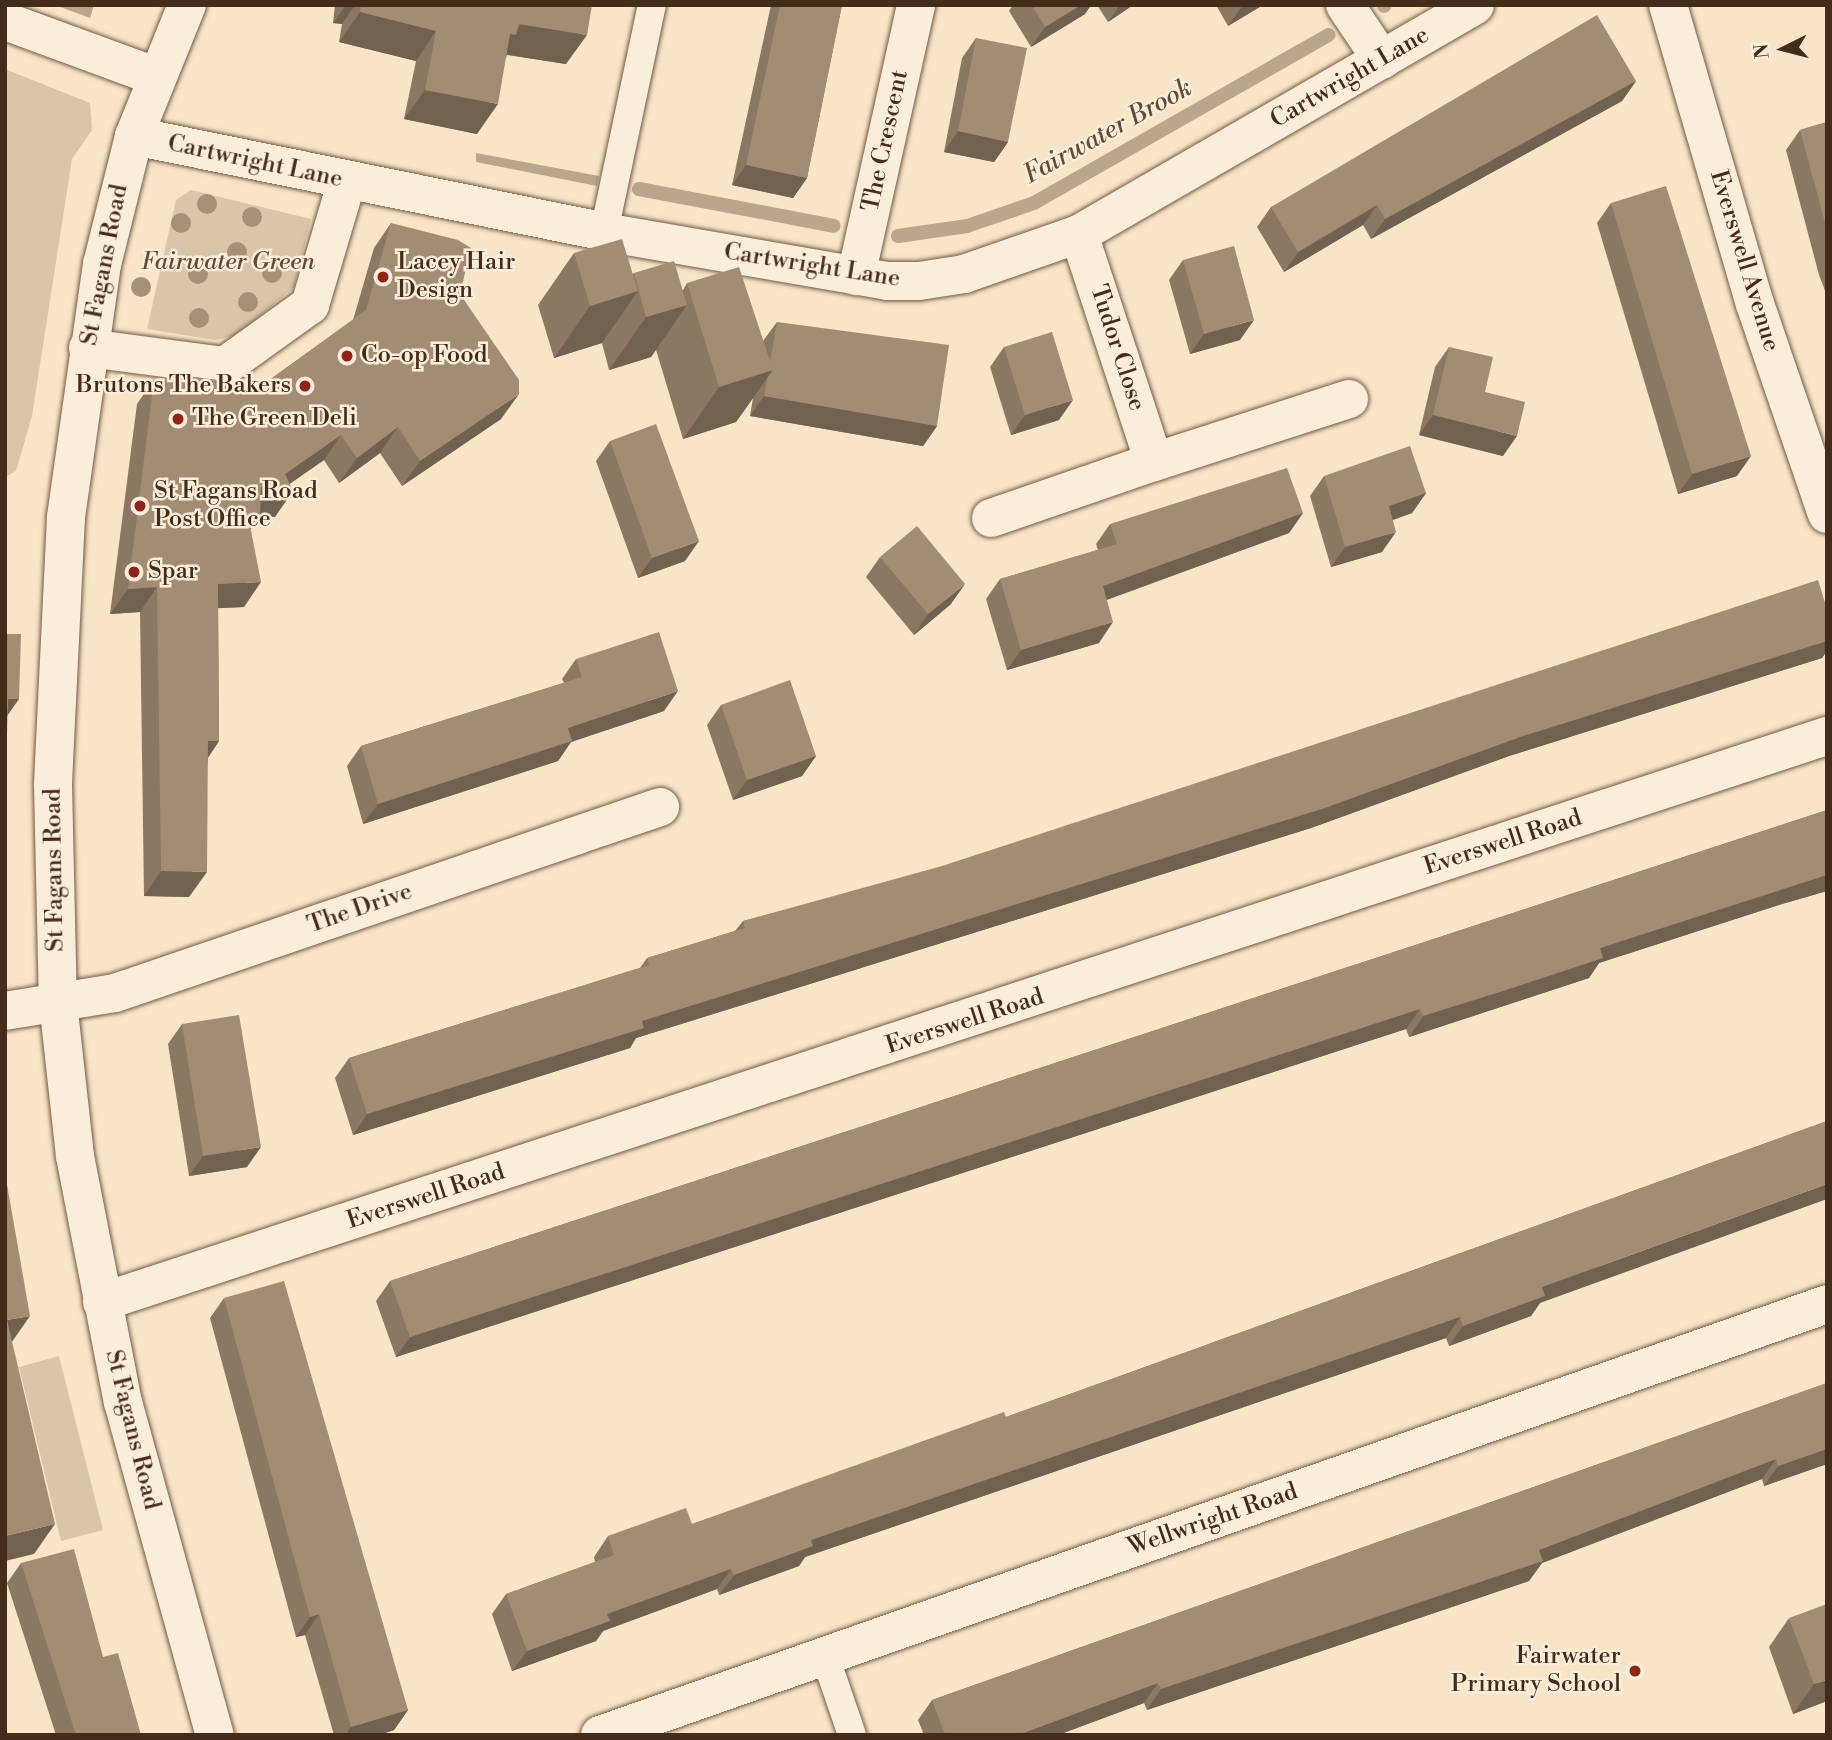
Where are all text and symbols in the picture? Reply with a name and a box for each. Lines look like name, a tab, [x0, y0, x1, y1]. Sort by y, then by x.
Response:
north arrow	[1748, 14, 1818, 84]
street label: Cartwright Lane	[1266, 21, 1434, 135]
text: N	[1749, 42, 1775, 60]
street label: The Crescent	[857, 68, 915, 214]
water label: Fairwater Brook	[1018, 73, 1198, 191]
street label: Cartwright Lane	[165, 129, 345, 195]
street label: Everswell Avenue	[1703, 167, 1785, 355]
street label: St Fagans Road	[75, 182, 135, 348]
street label: Cartwright Lane	[722, 238, 902, 294]
park label: Fairwater Green	[141, 249, 315, 277]
place label: Lacey Hair Design	[397, 249, 515, 305]
marker: Lacey Hair Design	[375, 269, 391, 285]
street label: Tudor Close	[1083, 281, 1151, 415]
place label: Co-op Food	[361, 342, 487, 370]
marker: Co-op Food	[339, 348, 355, 364]
place label: Brutons The Bakers	[76, 372, 291, 400]
marker: Brutons The Bakers	[297, 378, 313, 394]
place label: The Green Deli	[192, 405, 357, 433]
marker: The Green Deli	[170, 411, 186, 427]
place label: St Fagans Road Post Office	[154, 478, 318, 534]
marker: St Fagans Road Post Office	[132, 498, 148, 514]
place label: Spar	[148, 558, 198, 586]
marker: Spar	[126, 564, 142, 580]
street label: St Fagans Road	[39, 788, 71, 952]
street label: Everswell Road	[1420, 804, 1586, 882]
street label: The Drive	[304, 878, 416, 940]
street label: Everswell Road	[882, 983, 1048, 1061]
street label: Everswell Road	[343, 1158, 509, 1236]
street label: St Fagans Road	[98, 1347, 166, 1513]
street label: Wellwright Road	[1124, 1477, 1302, 1563]
place label: Fairwater Primary School	[1451, 1643, 1621, 1699]
marker: Fairwater Primary School	[1627, 1663, 1643, 1679]

